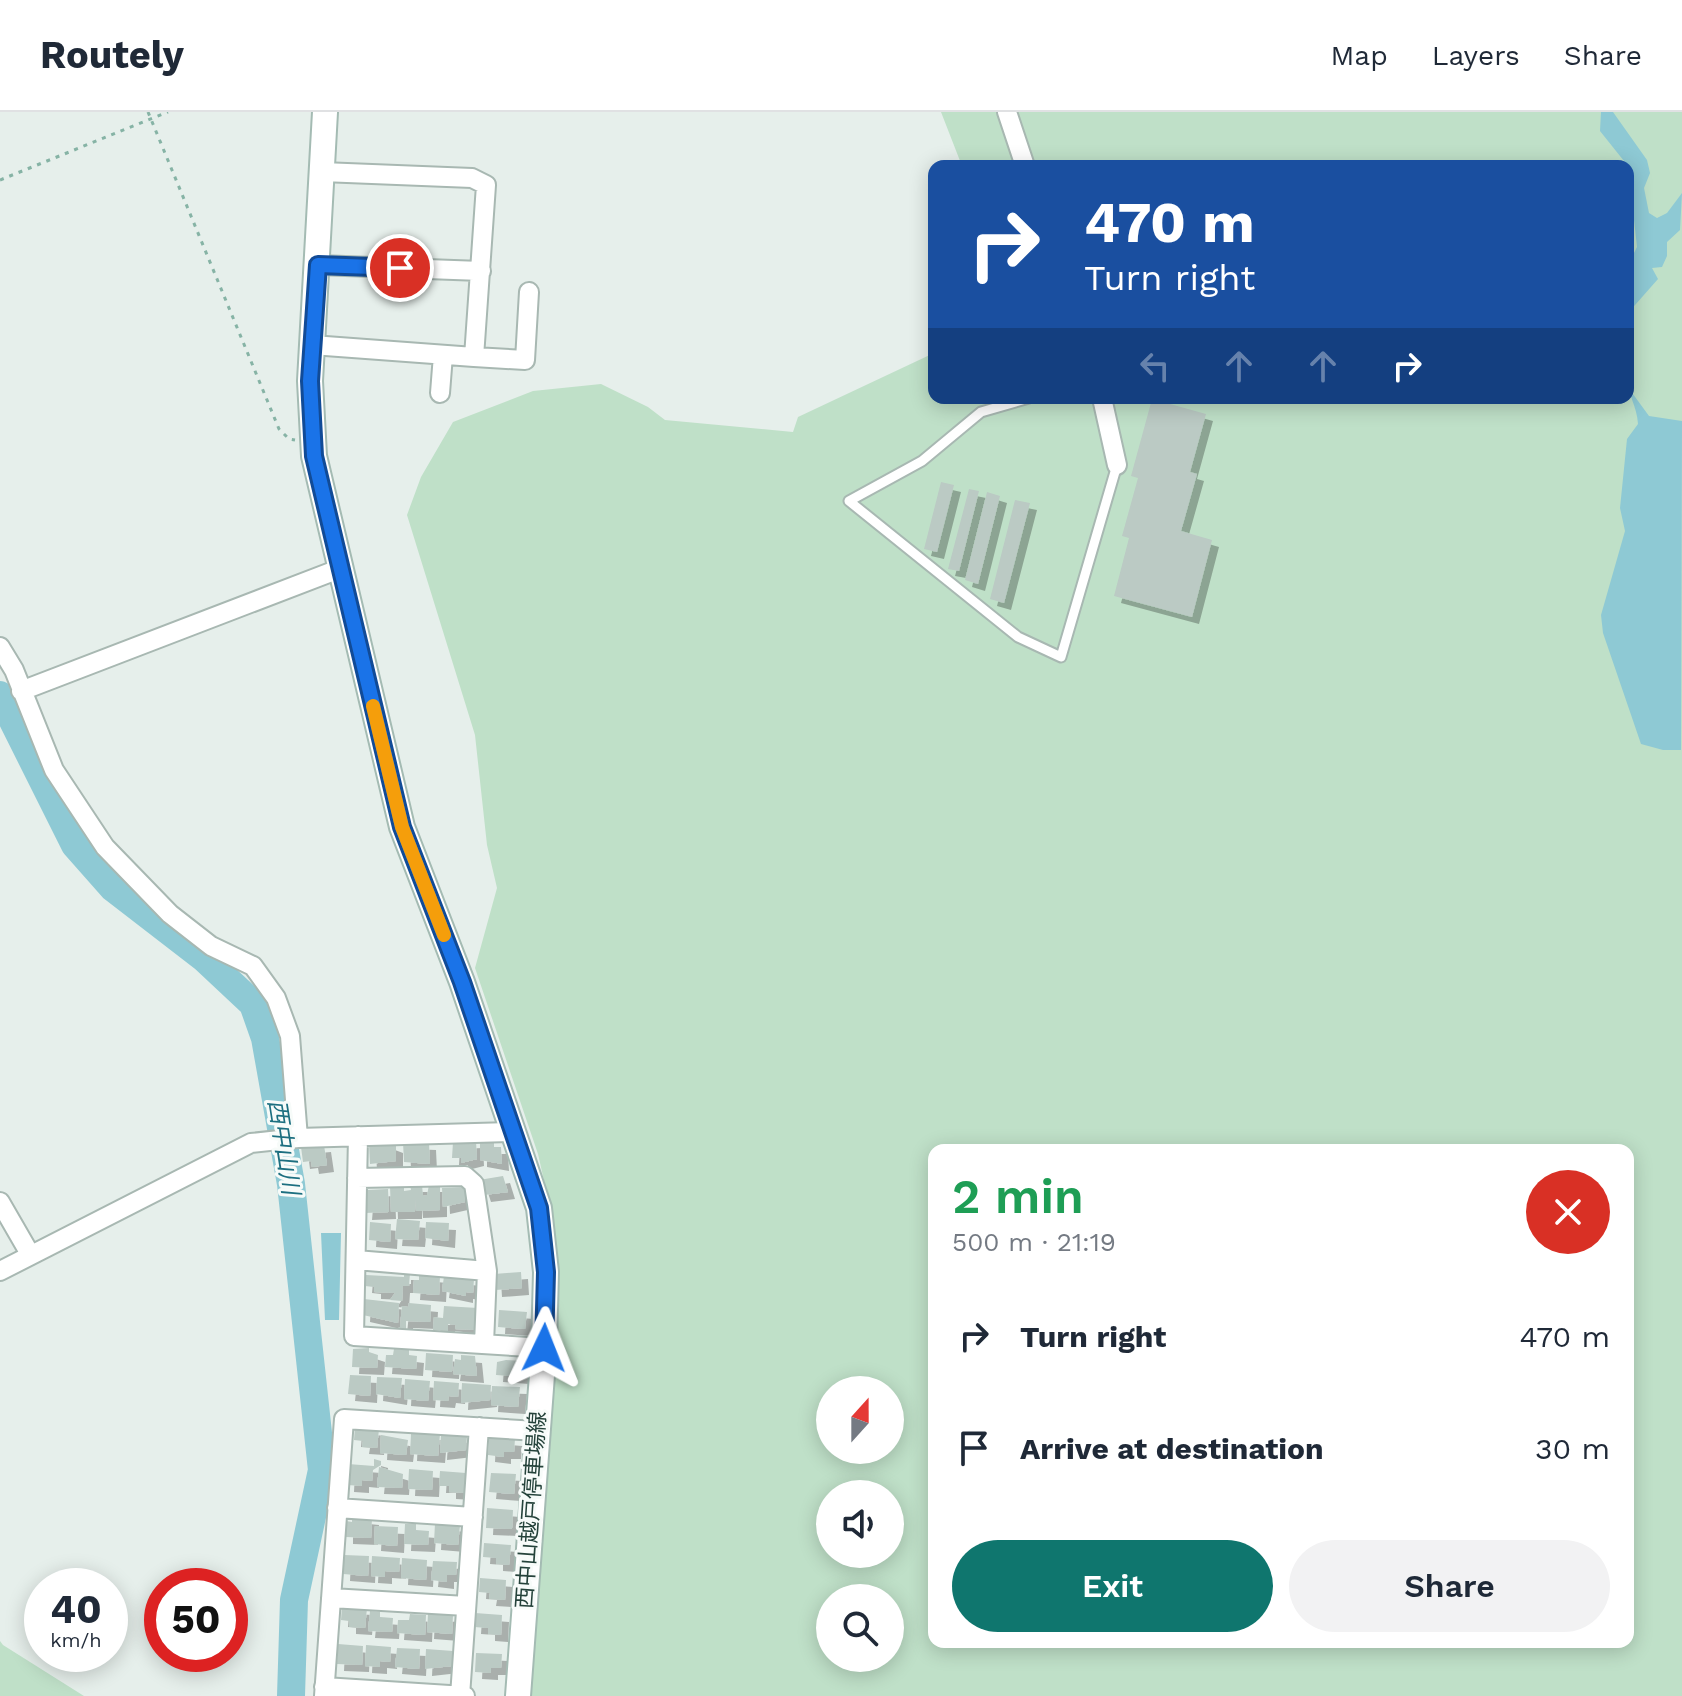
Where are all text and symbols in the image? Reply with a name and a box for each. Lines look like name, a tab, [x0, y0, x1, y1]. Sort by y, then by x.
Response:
text: Routely	[40, 33, 184, 77]
text: Map	[1331, 39, 1388, 72]
text: Layers	[1432, 39, 1520, 72]
text: Share	[1564, 39, 1642, 72]
text: 470 m	[1084, 190, 1255, 256]
icon: right	[952, 192, 1056, 296]
pin	[366, 234, 434, 302]
icon: arrive	[378, 246, 422, 290]
text: Turn right	[1084, 257, 1255, 299]
icon: left	[1133, 344, 1177, 388]
icon: ahead	[1217, 344, 1261, 388]
icon: ahead	[1301, 344, 1345, 388]
icon: right	[1385, 344, 1429, 388]
water label: 西中山川	[263, 1097, 306, 1200]
text: 2 min	[952, 1168, 1084, 1225]
button: close	[1526, 1170, 1610, 1254]
text: 500 m · 21:19	[952, 1227, 1116, 1257]
position arrow	[502, 1306, 586, 1390]
icon: right	[952, 1314, 996, 1358]
text: Turn right	[1020, 1319, 1166, 1354]
text: 470 m	[1519, 1319, 1610, 1354]
north arrow	[816, 1376, 904, 1464]
map controls	[816, 1376, 904, 1672]
street label: 西中山越戸停車場線	[512, 1410, 550, 1610]
icon: arrive	[952, 1426, 996, 1470]
text: Arrive at destination	[1020, 1431, 1324, 1466]
text: 30 m	[1535, 1431, 1610, 1466]
button: sound	[816, 1480, 904, 1568]
button: Exit	[952, 1540, 1273, 1632]
button: Share	[1289, 1540, 1610, 1632]
speed limit sign: 50	[144, 1568, 248, 1672]
button: search	[816, 1584, 904, 1672]
text: 40	[50, 1586, 102, 1633]
text: km/h	[50, 1628, 102, 1652]

